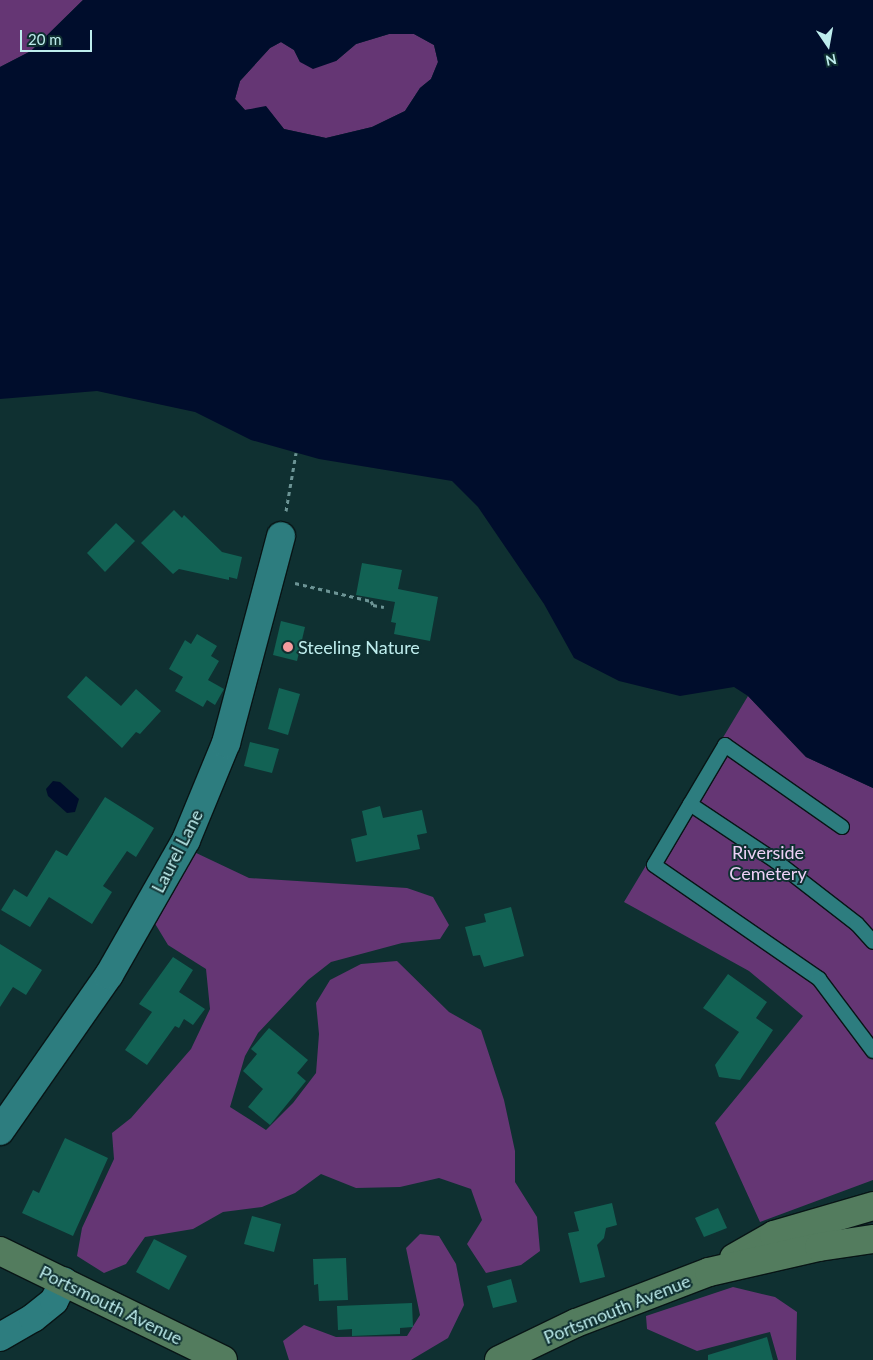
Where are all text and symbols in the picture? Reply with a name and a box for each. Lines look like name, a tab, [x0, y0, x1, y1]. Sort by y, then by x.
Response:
scale bar	[22, 20, 95, 52]
north arrow	[803, 20, 853, 70]
text: 20 m	[28, 30, 62, 48]
text: N	[824, 51, 838, 70]
place label: Steeling Nature	[298, 636, 420, 658]
marker: Steeling Nature	[282, 641, 294, 653]
street label: Laurel Lane	[147, 806, 207, 896]
park label: Riverside Cemetery	[729, 842, 807, 884]
street label: Portsmouth Avenue	[36, 1261, 186, 1349]
street label: Portsmouth Avenue	[540, 1270, 694, 1348]

